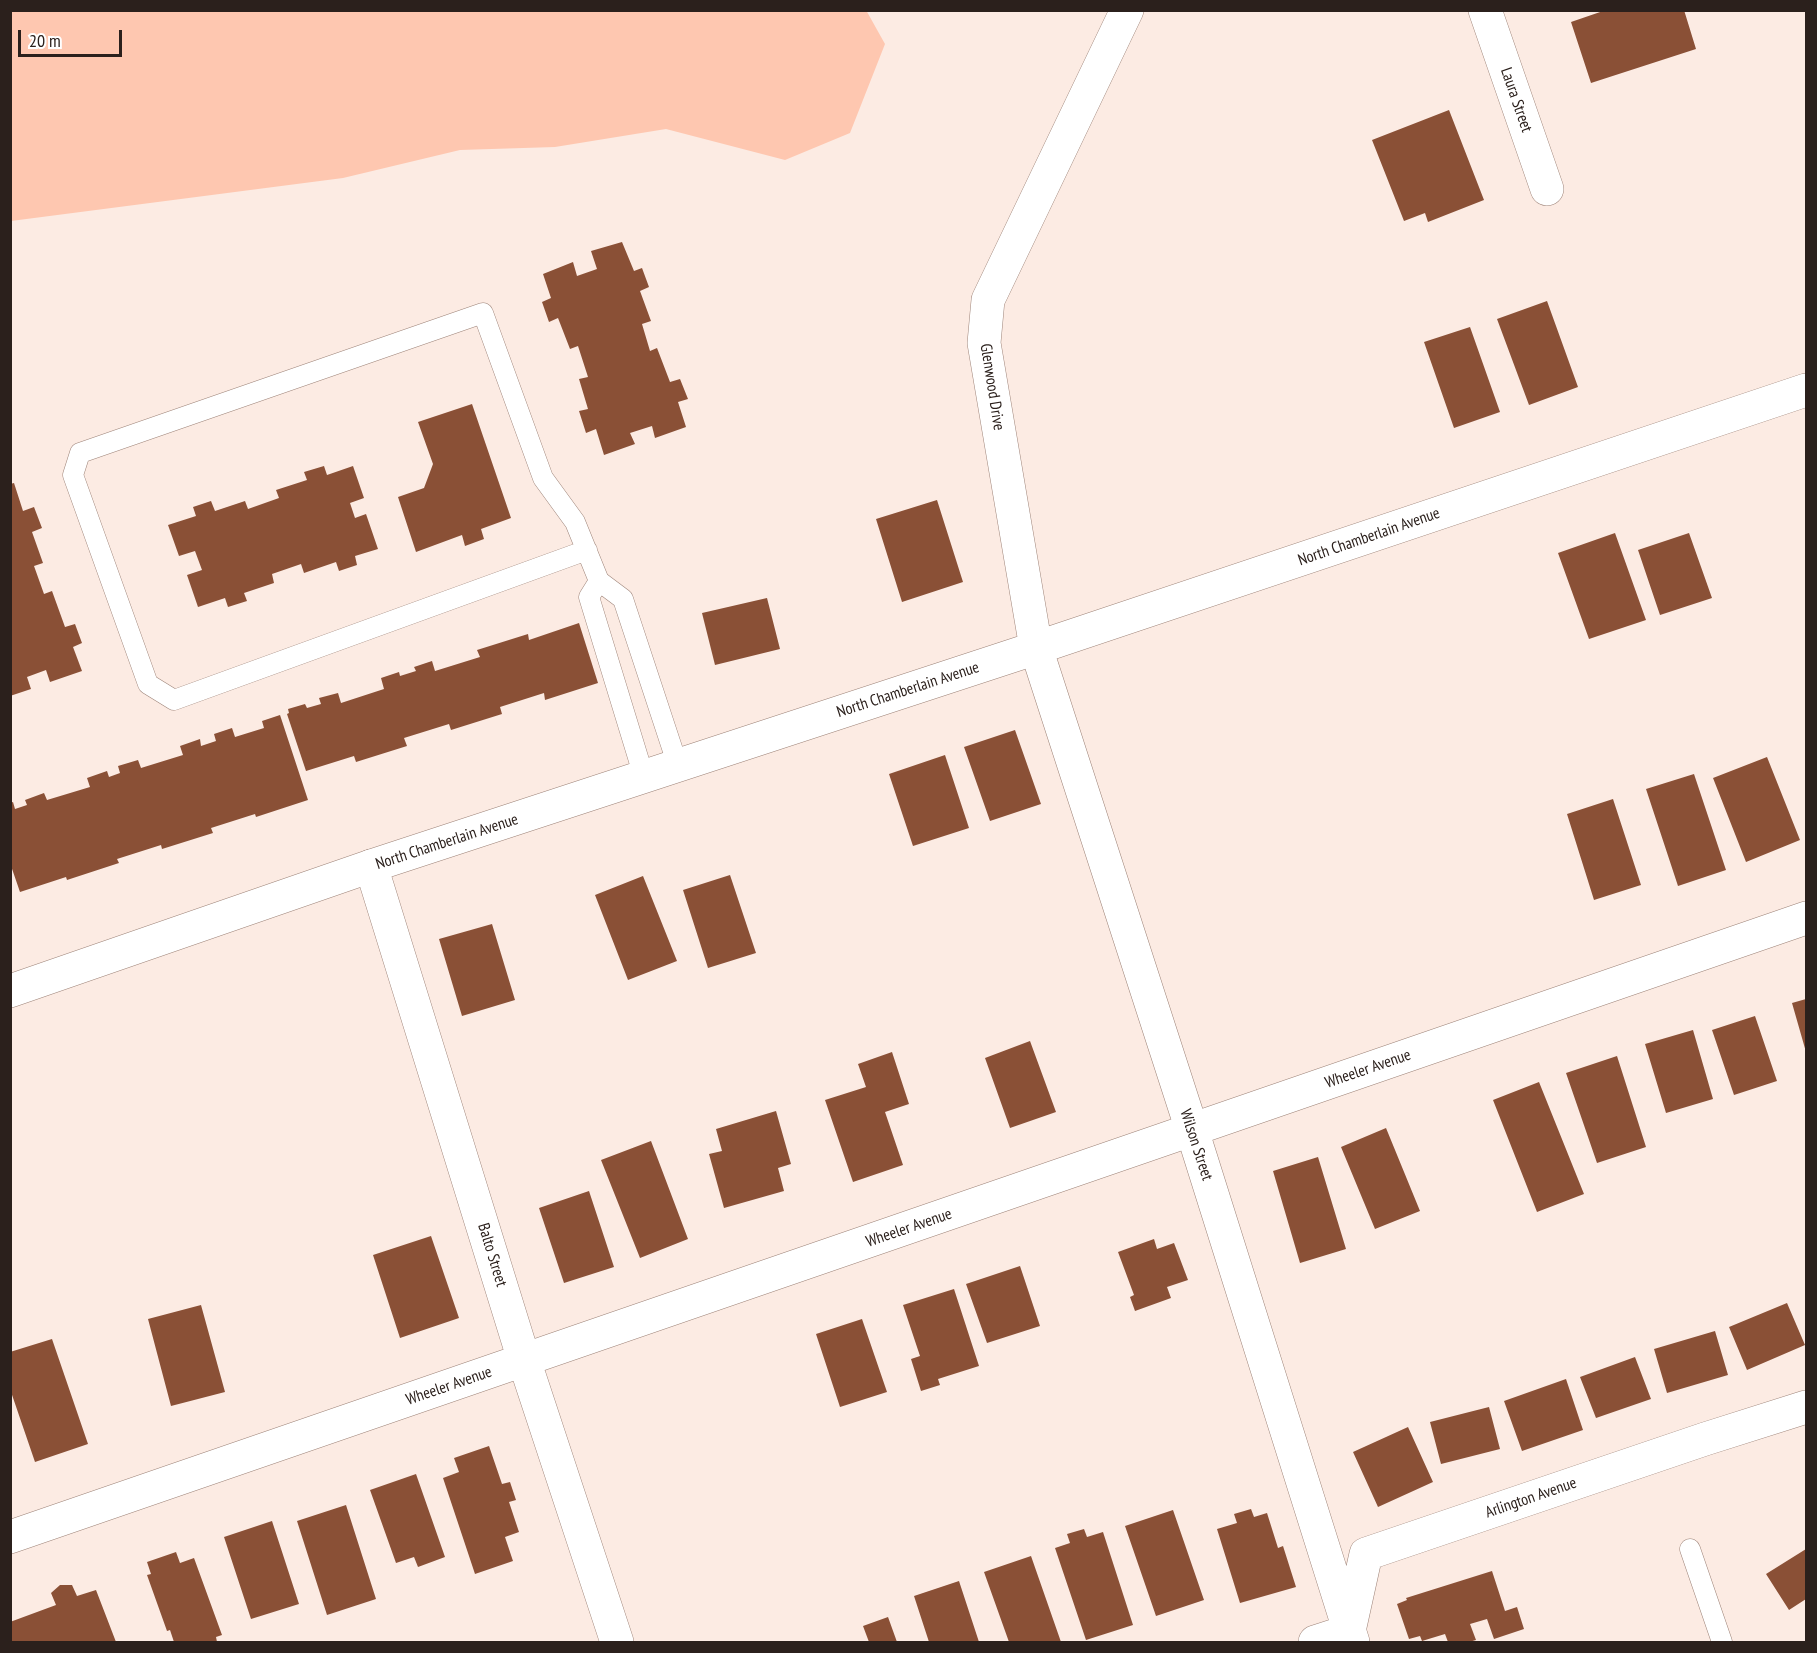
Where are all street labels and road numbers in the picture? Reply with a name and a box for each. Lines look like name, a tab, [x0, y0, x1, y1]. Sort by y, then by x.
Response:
street label: Laura Street	[1496, 65, 1536, 135]
street label: Glenwood Drive	[976, 342, 1008, 432]
street label: North Chamberlain Avenue	[1296, 504, 1442, 570]
street label: North Chamberlain Avenue	[834, 658, 982, 722]
street label: North Chamberlain Avenue	[373, 810, 521, 874]
street label: Wheeler Avenue	[1323, 1045, 1413, 1093]
street label: Wilson Street	[1175, 1107, 1217, 1183]
street label: Wheeler Avenue	[864, 1204, 954, 1252]
street label: Balto Street	[473, 1221, 511, 1289]
street label: Wheeler Avenue	[404, 1362, 494, 1410]
street label: Arlington Avenue	[1483, 1473, 1579, 1523]

